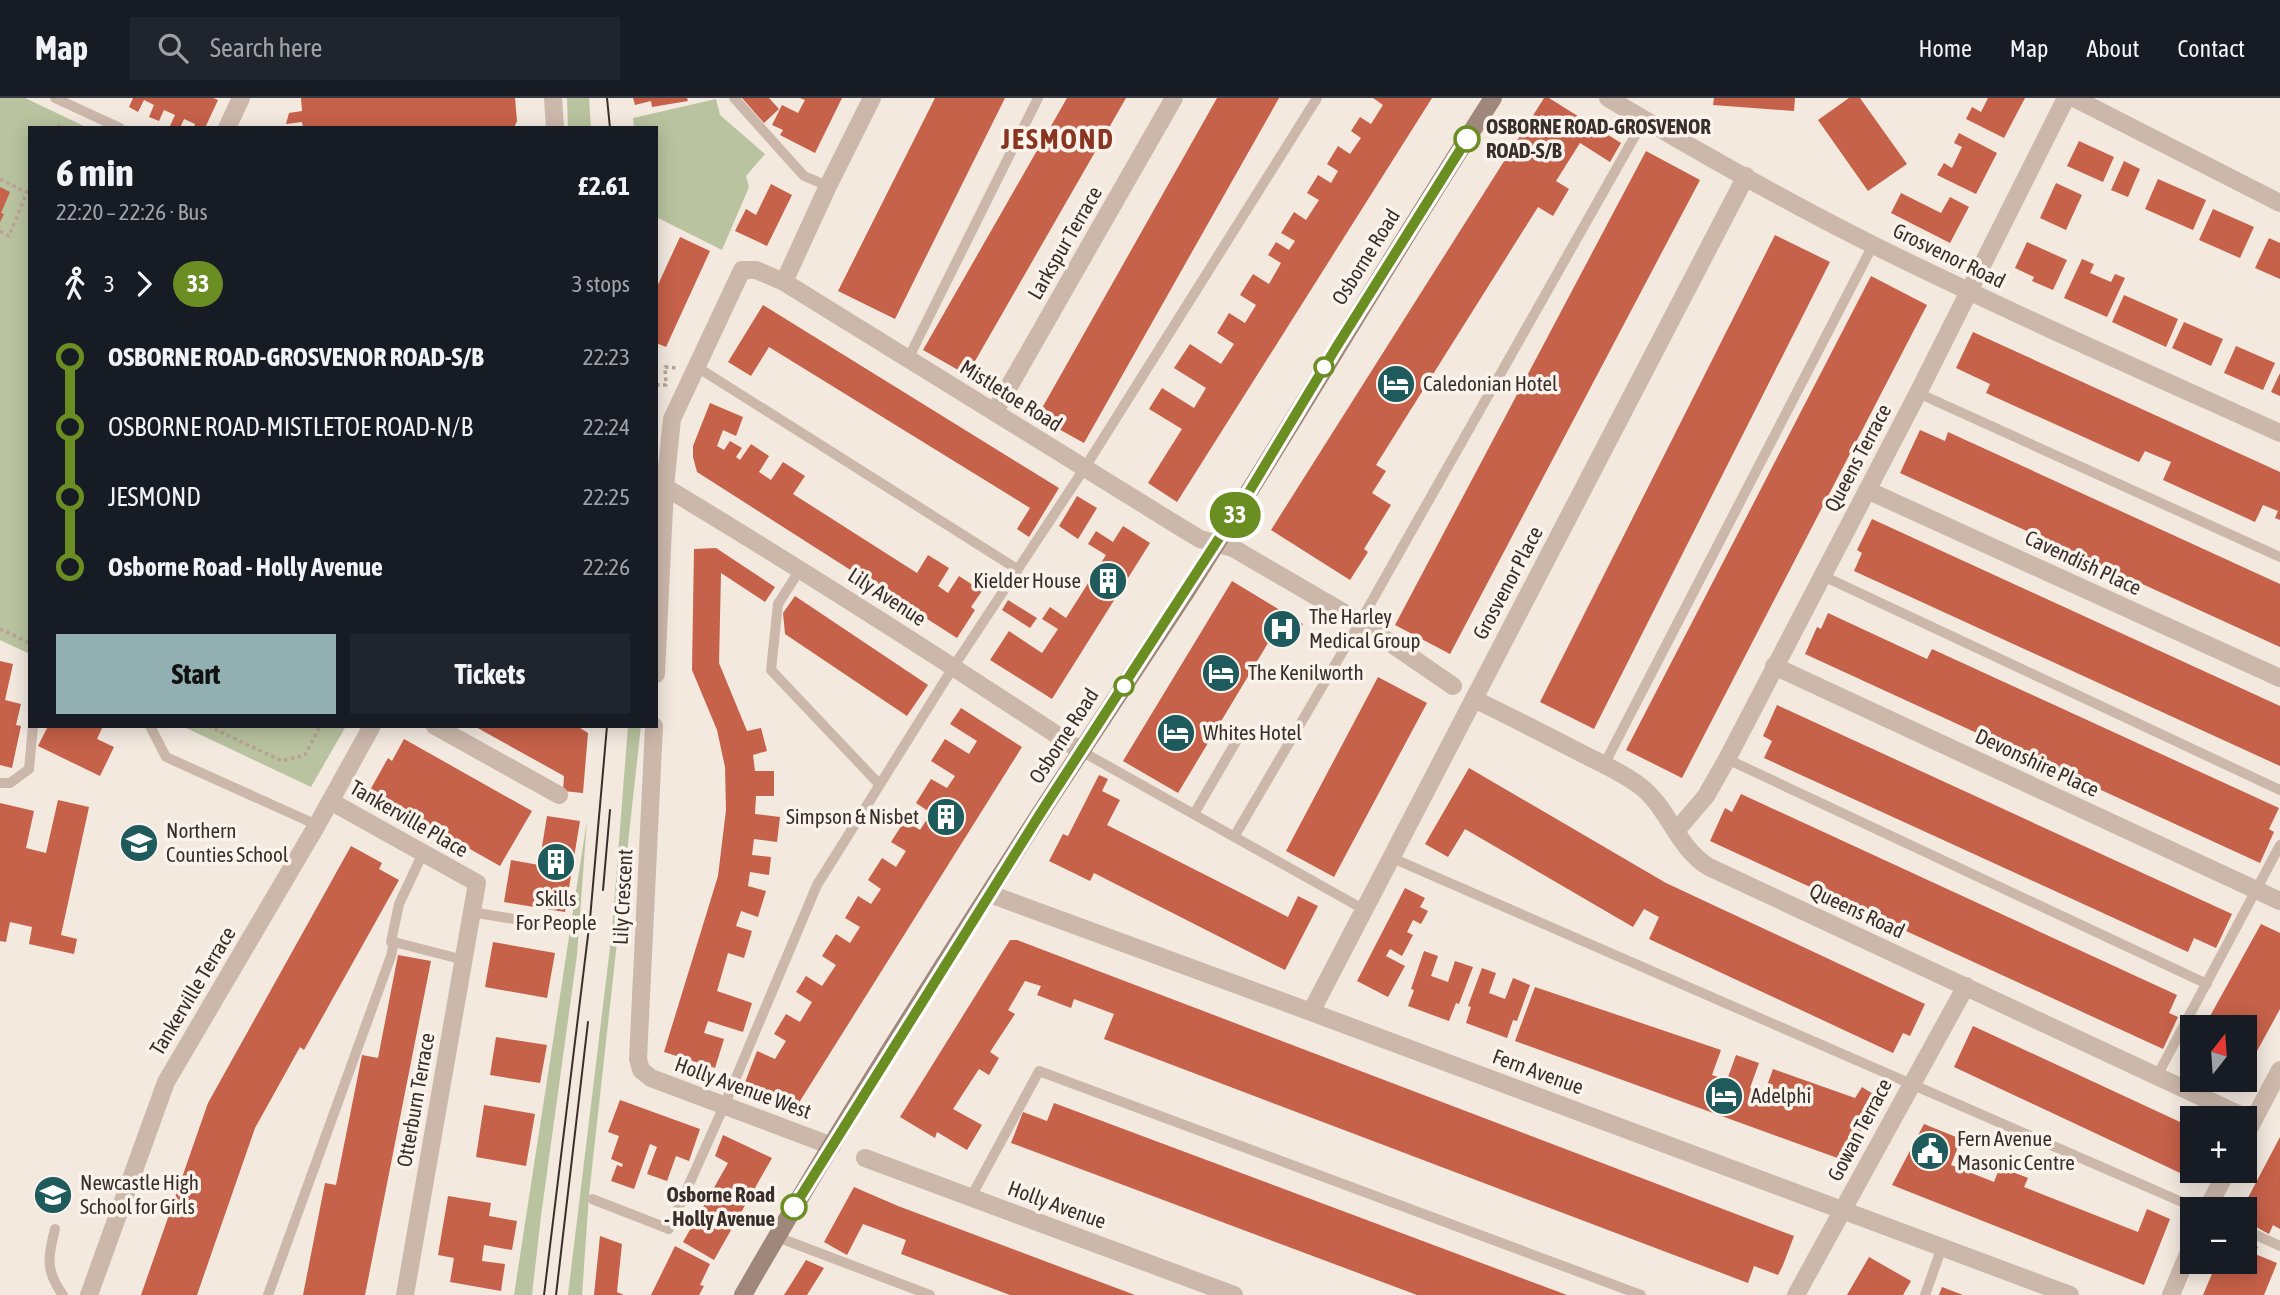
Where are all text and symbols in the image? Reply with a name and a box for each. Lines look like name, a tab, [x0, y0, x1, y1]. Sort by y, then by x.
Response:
search box	[130, 17, 620, 80]
text: Map	[35, 29, 88, 67]
icon: search	[154, 29, 192, 67]
text: Search here	[210, 33, 322, 63]
text: Home	[1918, 35, 1972, 62]
text: Map	[2010, 35, 2048, 62]
text: About	[2086, 35, 2139, 62]
text: Contact	[2177, 35, 2245, 62]
place label: OSBORNE ROAD-GROSVENOR ROAD-S/B	[1486, 114, 1711, 162]
district label: JESMOND	[1000, 123, 1115, 155]
marker: OSBORNE ROAD-GROSVENOR ROAD-S/B	[1454, 126, 1480, 152]
text: 6 min	[56, 151, 134, 194]
text: £2.61	[578, 171, 630, 201]
street label: Larkspur Terrace	[1022, 182, 1106, 303]
text: 22:20 – 22:26 · Bus	[56, 199, 208, 225]
street label: Osborne Road	[1326, 204, 1404, 309]
street label: Grosvenor Road	[1889, 218, 2009, 293]
icon: walk	[56, 265, 94, 303]
icon: forward	[125, 265, 163, 303]
text: 33	[187, 270, 209, 297]
text: 3	[104, 271, 115, 297]
text: 3 stops	[572, 271, 630, 297]
text: OSBORNE ROAD-GROSVENOR ROAD-S/B	[108, 342, 484, 372]
text: 22:23	[583, 344, 630, 370]
street label: Mistletoe Road	[956, 354, 1067, 436]
unlabelled marker	[1314, 357, 1334, 377]
hotel icon: Caledonian Hotel	[1375, 363, 1417, 405]
place label: Caledonian Hotel	[1423, 371, 1558, 395]
street label: Queens Terrace	[1819, 400, 1896, 515]
text: OSBORNE ROAD-MISTLETOE ROAD-N/B	[108, 412, 473, 442]
text: 22:24	[583, 414, 630, 440]
text: JESMOND	[108, 482, 201, 512]
text: 22:25	[583, 484, 630, 510]
line badge: 33	[1204, 492, 1266, 538]
text: 33	[1224, 501, 1246, 528]
street label: Grosvenor Place	[1467, 522, 1547, 643]
street label: Cavendish Place	[2021, 525, 2145, 600]
text: Osborne Road - Holly Avenue	[108, 552, 383, 582]
text: 22:26	[583, 554, 630, 580]
building icon: Kielder House	[1087, 560, 1129, 602]
street label: Lily Avenue	[844, 562, 931, 630]
place label: Kielder House	[973, 568, 1081, 592]
place label: The Harley Medical Group	[1309, 604, 1421, 652]
hospital icon: The Harley Medical Group	[1261, 608, 1303, 650]
button: Start	[56, 634, 336, 714]
button: Tickets	[350, 634, 630, 714]
hotel icon: The Kenilworth	[1200, 652, 1242, 694]
place label: The Kenilworth	[1248, 660, 1364, 684]
unlabelled marker	[1114, 676, 1134, 696]
street label: Osborne Road	[1024, 683, 1103, 787]
hotel icon: Whites Hotel	[1155, 712, 1197, 754]
place label: Whites Hotel	[1203, 720, 1302, 744]
street label: Devonshire Place	[1972, 723, 2103, 801]
street label: Tankerville Place	[346, 775, 473, 862]
building icon: Simpson & Nisbet	[925, 796, 967, 838]
place label: Simpson & Nisbet	[786, 804, 919, 828]
place label: Northern Counties School	[166, 818, 289, 866]
school or university icon: Northern Counties School	[118, 822, 160, 864]
building icon: Skills For People	[535, 841, 577, 883]
street label: Lily Crescent	[608, 848, 636, 946]
street label: Queens Road	[1806, 878, 1909, 943]
place label: Skills For People	[515, 886, 597, 934]
street label: Tankerville Terrace	[144, 922, 240, 1059]
north arrow	[2180, 1015, 2258, 1092]
map controls	[2180, 1015, 2257, 1274]
street label: Otterburn Terrace	[391, 1031, 439, 1169]
street label: Fern Avenue	[1490, 1044, 1587, 1099]
street label: Holly Avenue West	[672, 1051, 815, 1123]
street label: Gowan Terrace	[1822, 1074, 1896, 1185]
hotel icon: Adelphi	[1703, 1075, 1745, 1117]
place label: Adelphi	[1751, 1083, 1811, 1107]
button: +	[2180, 1106, 2257, 1183]
place label: Fern Avenue Masonic Centre	[1957, 1126, 2075, 1174]
public building icon: Fern Avenue Masonic Centre	[1909, 1130, 1951, 1172]
place label: Newcastle High School for Girls	[80, 1170, 199, 1218]
school or university icon: Newcastle High School for Girls	[32, 1174, 74, 1216]
street label: Holly Avenue	[1005, 1175, 1110, 1233]
place label: Osborne Road - Holly Avenue	[664, 1182, 775, 1230]
marker: Osborne Road - Holly Avenue	[781, 1194, 807, 1220]
button: −	[2180, 1197, 2257, 1274]

